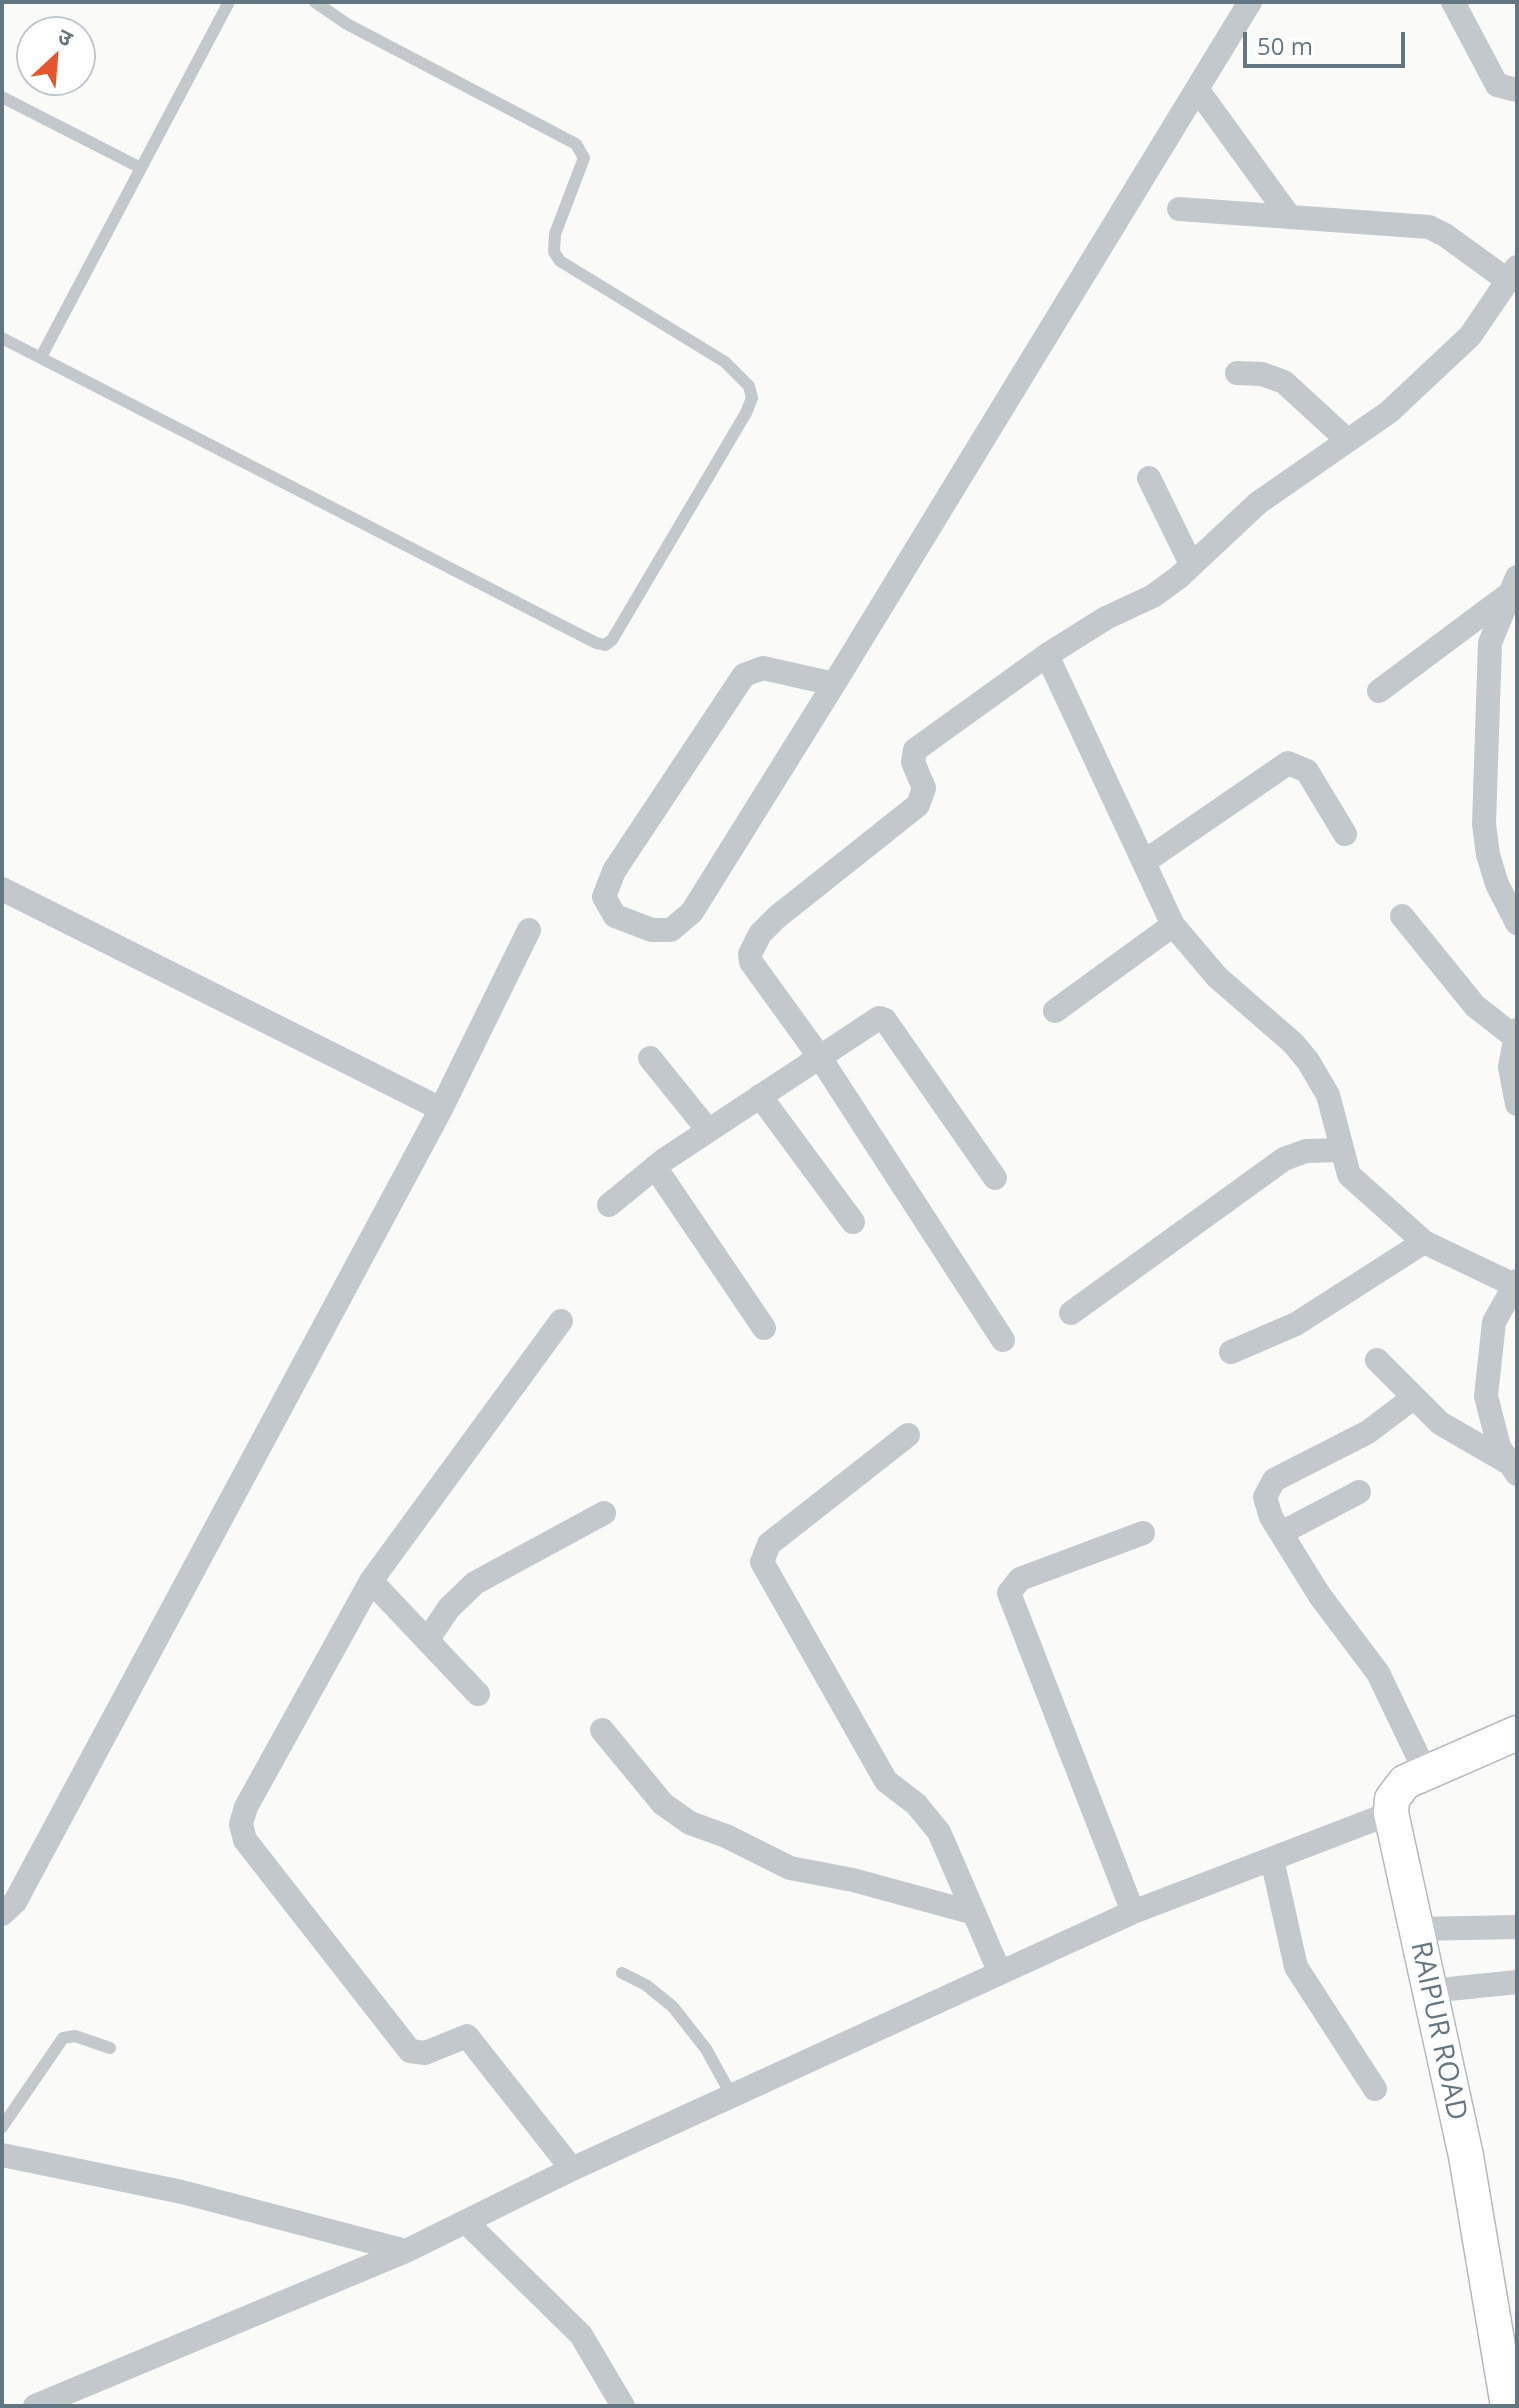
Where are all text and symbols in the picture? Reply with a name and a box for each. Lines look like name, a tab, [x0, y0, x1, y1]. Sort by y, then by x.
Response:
north arrow	[16, 16, 96, 96]
scale bar	[1247, 16, 1409, 66]
text: उ	[53, 20, 78, 53]
text: 50 m	[1257, 29, 1313, 62]
street label: RAIPUR ROAD	[1403, 1939, 1473, 2123]

